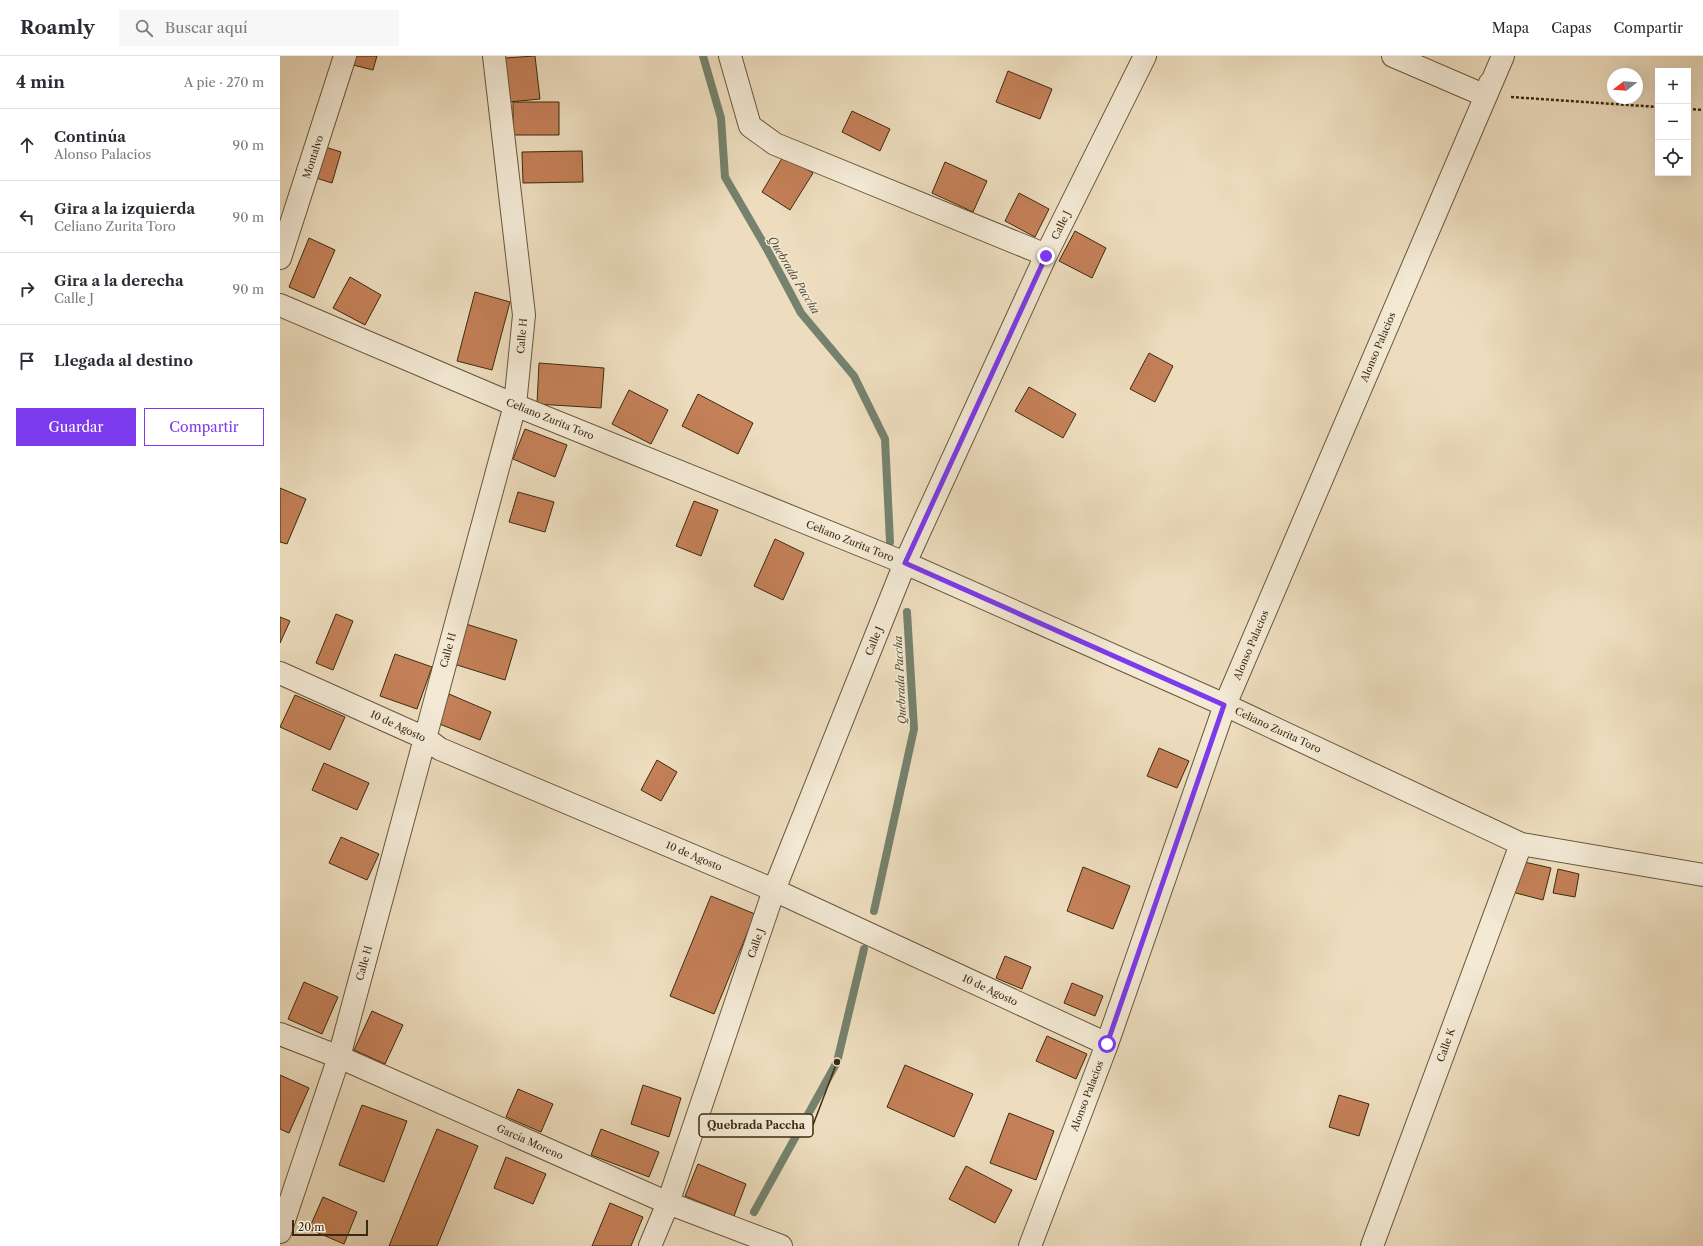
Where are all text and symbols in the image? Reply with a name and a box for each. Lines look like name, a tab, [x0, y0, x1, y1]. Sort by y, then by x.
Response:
search box	[119, 10, 399, 46]
text: Roamly	[20, 16, 95, 39]
icon: search	[133, 17, 155, 39]
text: Buscar aquí	[165, 18, 248, 37]
text: Mapa	[1492, 19, 1529, 37]
text: Capas	[1551, 19, 1592, 37]
text: Compartir	[1614, 19, 1683, 37]
north arrow	[1607, 68, 1643, 104]
map controls	[1655, 68, 1691, 176]
button: +	[1655, 68, 1691, 104]
text: 4 min	[16, 72, 65, 92]
text: A pie · 270 m	[184, 74, 264, 90]
button: −	[1655, 104, 1691, 140]
text: Continúa	[54, 127, 126, 146]
street label: Montalvo	[300, 133, 326, 181]
icon: ahead	[16, 134, 38, 156]
text: 90 m	[233, 137, 264, 153]
button: locate	[1655, 140, 1691, 176]
text: Alonso Palacios	[54, 146, 151, 162]
text: Gira a la izquierda	[54, 199, 195, 218]
icon: left	[16, 206, 38, 228]
street label: Calle J	[1048, 208, 1074, 242]
text: 90 m	[233, 209, 264, 225]
text: Celiano Zurita Toro	[54, 218, 176, 234]
water label: Quebrada Paccha	[765, 233, 823, 317]
route end	[1037, 247, 1055, 265]
text: Gira a la derecha	[54, 271, 184, 290]
icon: right	[16, 278, 38, 300]
text: 90 m	[233, 281, 264, 297]
text: Calle J	[54, 290, 94, 306]
street label: Alonso Palacios	[1357, 310, 1399, 385]
street label: Calle H	[514, 317, 530, 354]
icon: arrive	[16, 350, 38, 372]
text: Llegada al destino	[54, 351, 193, 370]
street label: Celiano Zurita Toro	[504, 395, 596, 443]
button: Guardar	[16, 408, 136, 446]
button: Compartir	[144, 408, 264, 446]
street label: Celiano Zurita Toro	[804, 517, 896, 565]
street label: Alonso Palacios	[1230, 608, 1272, 683]
street label: Calle J	[862, 624, 886, 658]
street label: Calle H	[437, 631, 459, 669]
water label: Quebrada Paccha	[891, 635, 909, 725]
street label: Celiano Zurita Toro	[1233, 704, 1323, 756]
street label: 10 de Agosto	[368, 707, 428, 745]
street label: 10 de Agosto	[664, 838, 724, 874]
street label: Calle J	[745, 926, 767, 960]
street label: Calle H	[353, 944, 375, 982]
street label: 10 de Agosto	[960, 971, 1020, 1009]
street label: Calle K	[1434, 1025, 1459, 1064]
route start	[1098, 1035, 1116, 1053]
street label: Alonso Palacios	[1067, 1059, 1106, 1134]
callout: Quebrada Paccha	[699, 1114, 813, 1137]
text: Quebrada Paccha	[707, 1118, 806, 1132]
street label: García Moreno	[495, 1122, 565, 1162]
scale bar	[292, 1218, 368, 1237]
text: 20 m	[298, 1220, 324, 1234]

